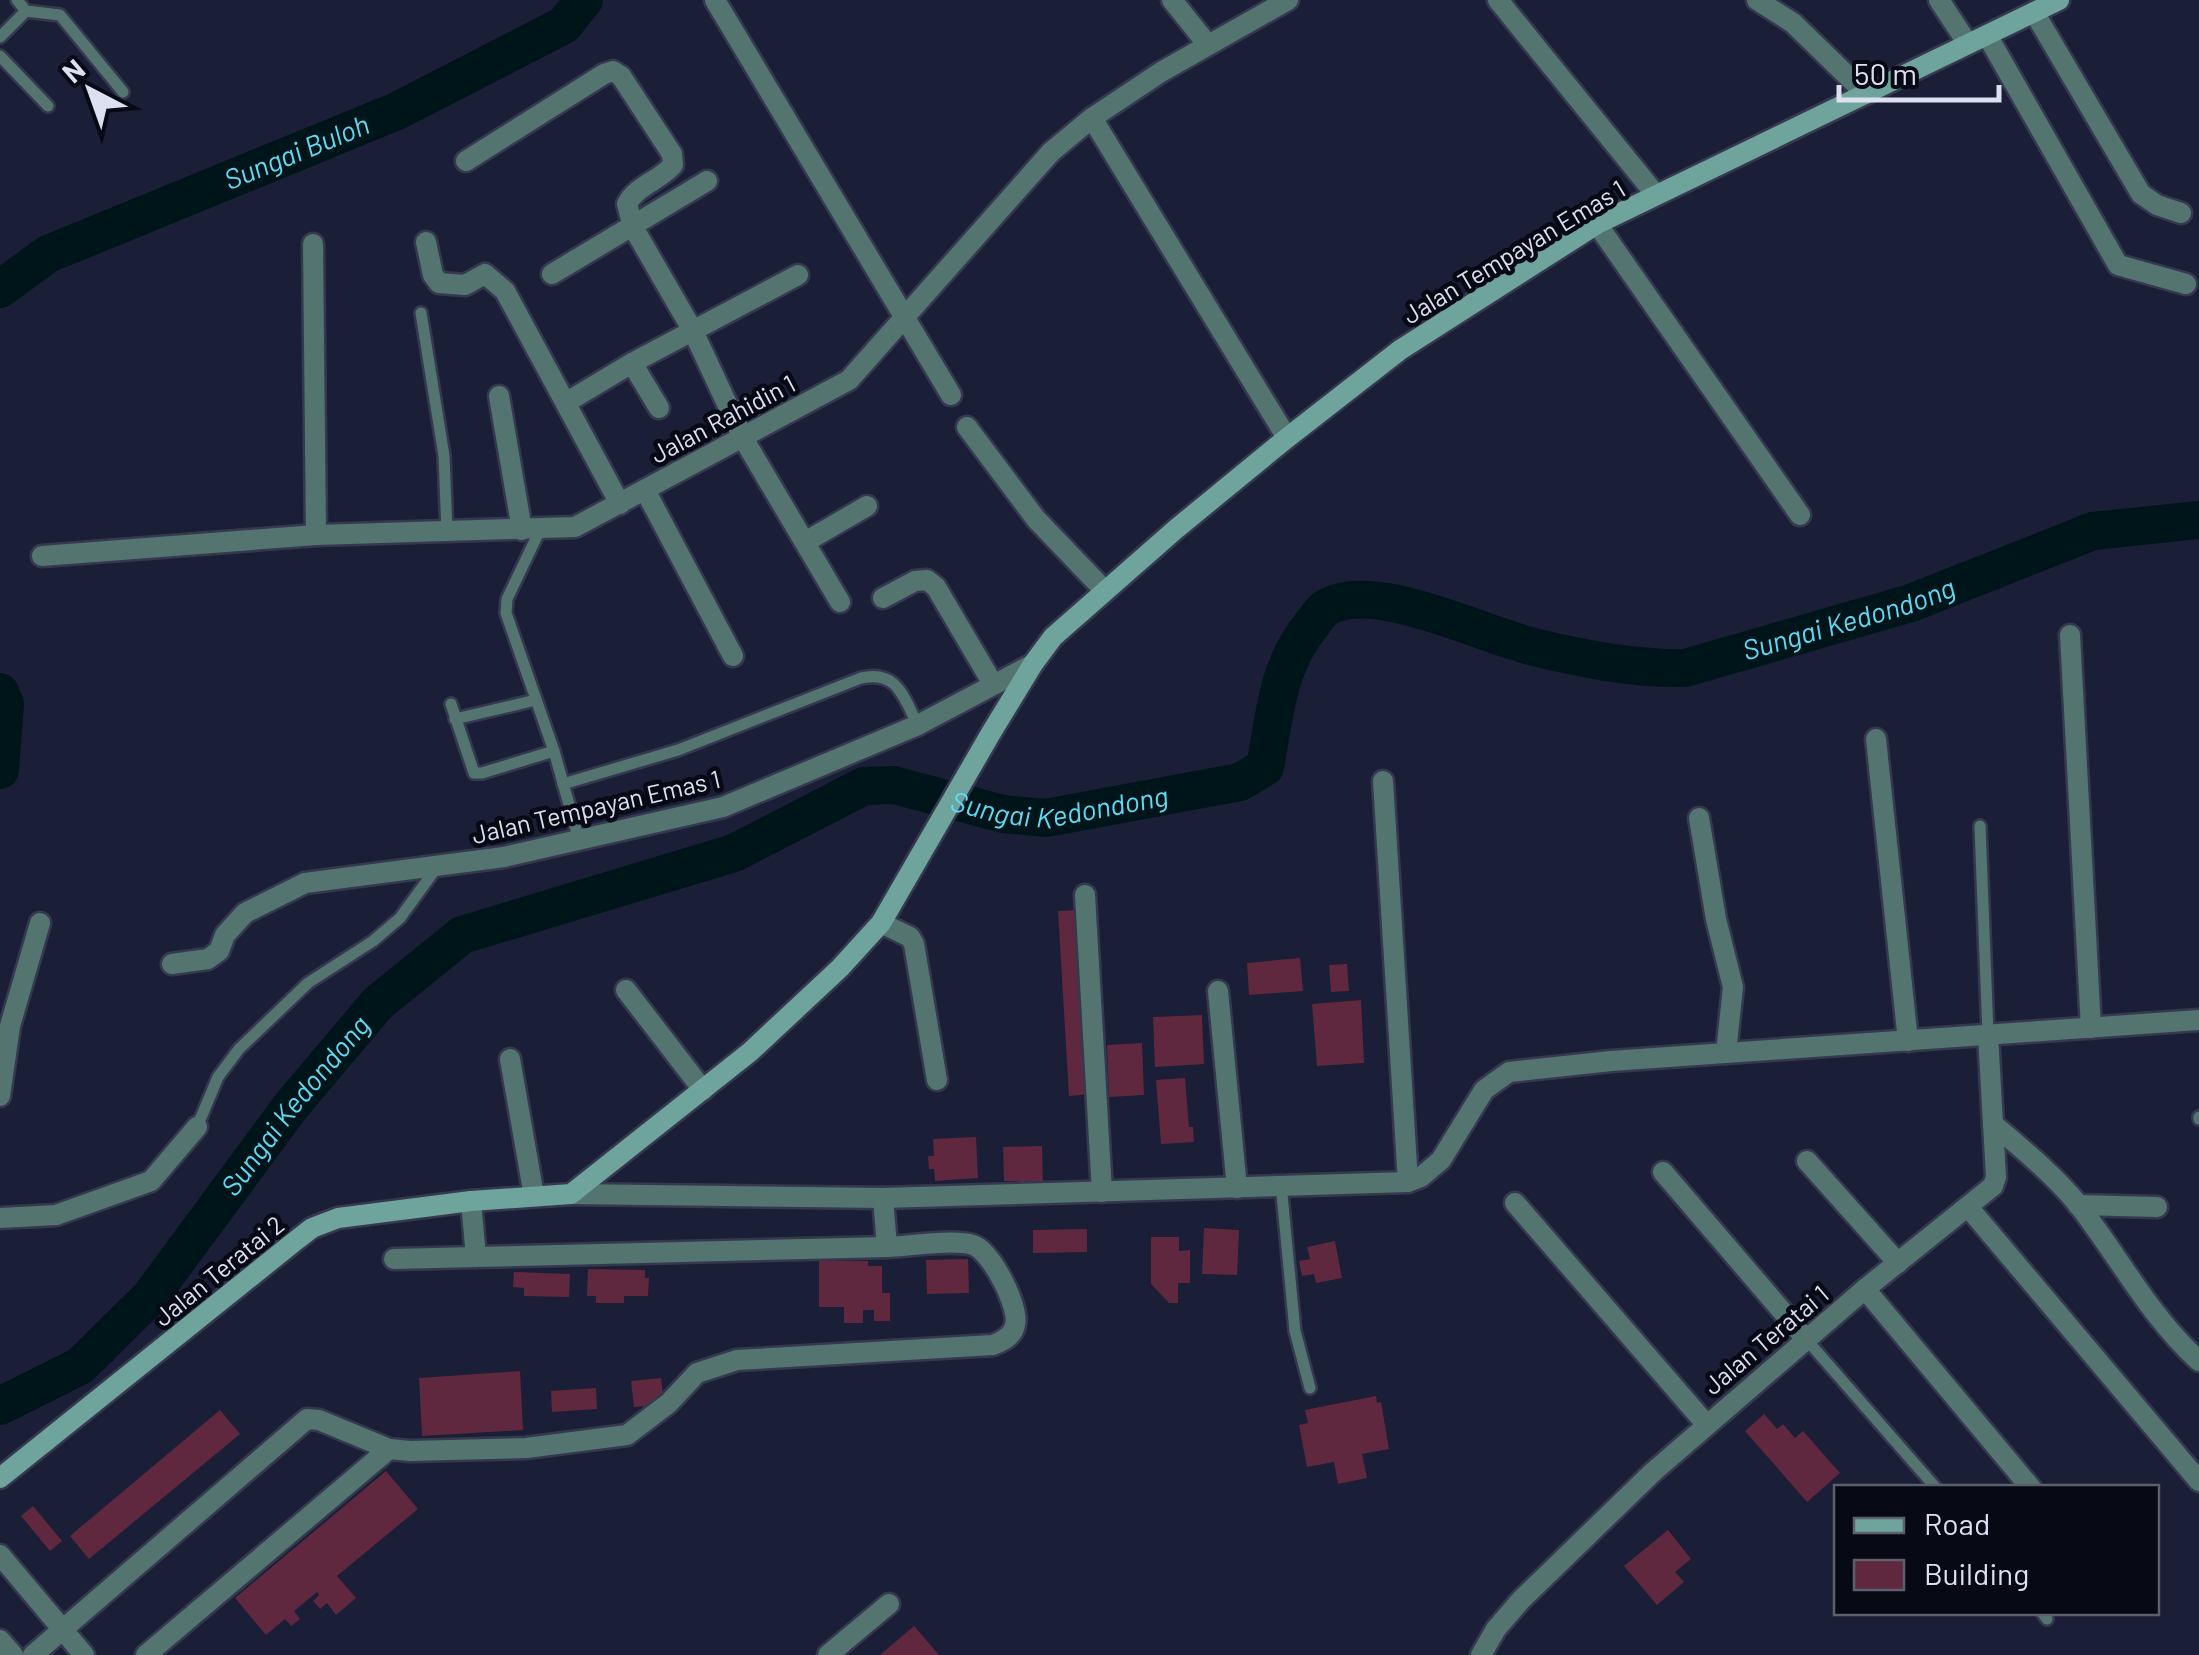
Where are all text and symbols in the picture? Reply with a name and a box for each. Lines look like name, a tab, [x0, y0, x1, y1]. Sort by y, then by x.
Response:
north arrow	[40, 40, 140, 140]
scale bar	[1839, 40, 1999, 102]
text: N	[55, 51, 91, 89]
text: 50 m	[1854, 55, 1917, 91]
water label: Sungai Buloh	[219, 106, 374, 196]
street label: Jalan Tempayan Emas 1	[1397, 173, 1630, 329]
street label: Jalan Rahidin 1	[645, 367, 800, 469]
water label: Sungai Kedondong	[1738, 569, 1960, 667]
street label: Jalan Tempayan Emas 1	[469, 763, 723, 849]
water label: Sungai Kedondong	[947, 778, 1171, 835]
water label: Sungai Kedondong	[213, 1008, 376, 1202]
street label: Jalan Teratai 2	[147, 1209, 289, 1332]
street label: Jalan Teratai 1	[1697, 1278, 1834, 1400]
legend	[1834, 1485, 2159, 1615]
text: Road	[1924, 1505, 1990, 1541]
text: Building	[1924, 1555, 2029, 1591]

